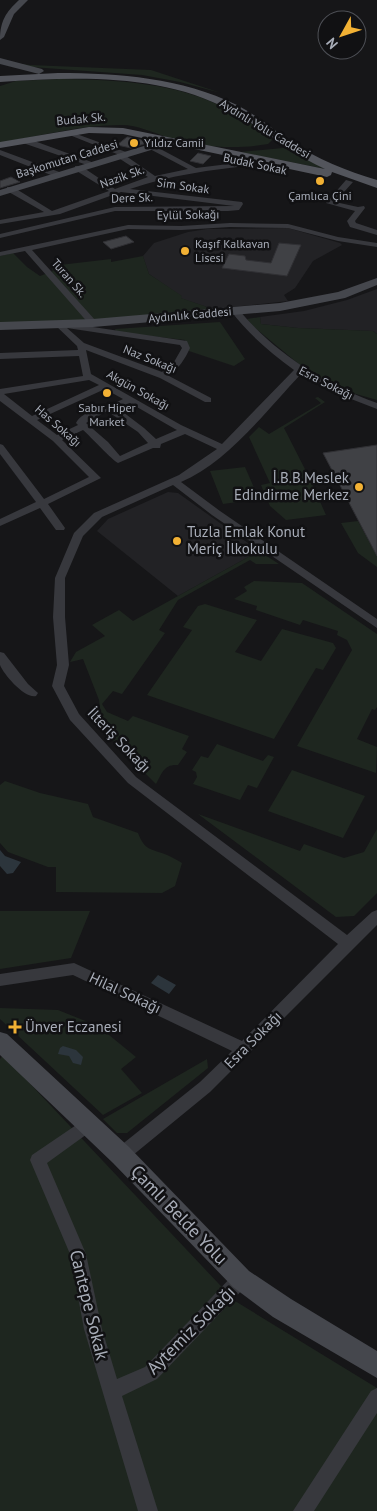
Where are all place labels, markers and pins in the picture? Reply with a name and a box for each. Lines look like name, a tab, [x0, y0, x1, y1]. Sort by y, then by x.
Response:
place label: Yıldız Camii	[144, 135, 204, 150]
marker: Yıldız Camii	[128, 137, 140, 149]
marker: Çamlıca Çini	[314, 175, 326, 187]
place label: Çamlıca Çini	[288, 188, 352, 203]
place label: Kaşıf Kalkavan Lisesi	[195, 236, 270, 265]
marker: Kaşıf Kalkavan Lisesi	[179, 245, 191, 257]
marker: Sabır Hiper Market	[101, 387, 113, 399]
place label: Sabır Hiper Market	[78, 400, 136, 429]
place label: İ.B.B.Meslek Edindirme Merkez	[234, 468, 350, 504]
marker: İ.B.B.Meslek Edindirme Merkez	[353, 481, 365, 493]
place label: Tuzla Emlak Konut Meriç İlkokulu	[187, 522, 305, 558]
marker: Tuzla Emlak Konut Meriç İlkokulu	[171, 535, 183, 547]
place label: Ünver Eczanesi	[25, 1017, 122, 1036]
marker: Ünver Eczanesi	[9, 1021, 21, 1033]

